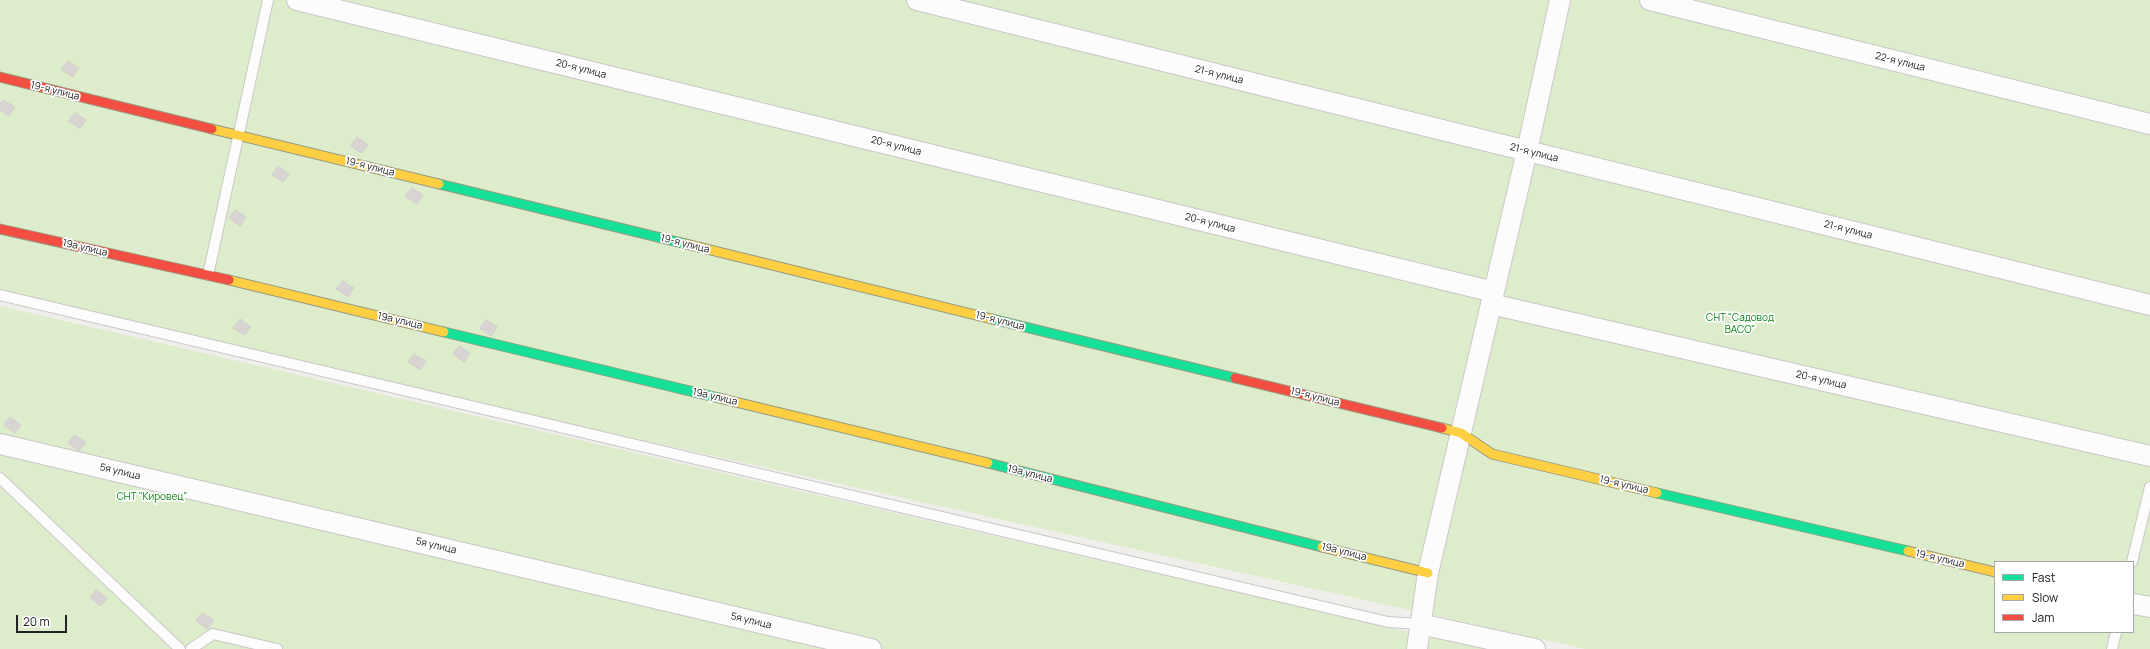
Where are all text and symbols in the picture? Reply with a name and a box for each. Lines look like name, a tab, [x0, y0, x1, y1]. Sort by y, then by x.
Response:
street label: 22-я улица	[1874, 50, 1926, 74]
street label: 20-я улица	[554, 57, 608, 81]
street label: 21-я улица	[1193, 63, 1245, 87]
street label: 19-я улица	[29, 79, 81, 103]
street label: 20-я улица	[869, 134, 923, 158]
street label: 21-я улица	[1508, 141, 1560, 165]
street label: 19-я улица	[344, 155, 396, 179]
street label: 20-я улица	[1183, 211, 1237, 235]
street label: 21-я улица	[1822, 218, 1874, 242]
street label: 19-я улица	[659, 232, 711, 256]
street label: 19а улица	[61, 237, 109, 259]
street label: 19-я улица	[974, 309, 1026, 333]
street label: 19а улица	[376, 310, 424, 332]
park label: СНТ "Садовод ВАСО"	[1706, 312, 1774, 336]
street label: 20-я улица	[1794, 368, 1848, 392]
street label: 19-я улица	[1289, 385, 1341, 409]
street label: 19а улица	[691, 386, 739, 408]
street label: 5я улица	[98, 461, 142, 483]
street label: 19а улица	[1006, 463, 1054, 485]
street label: 19-я улица	[1598, 474, 1650, 496]
park label: СНТ "Кировец"	[117, 491, 187, 503]
street label: 5я улица	[414, 535, 458, 557]
street label: 19а улица	[1320, 541, 1368, 563]
street label: 19-я улица	[1914, 548, 1966, 570]
legend	[1994, 561, 2134, 633]
text: Fast	[2032, 569, 2056, 586]
text: Slow	[2032, 589, 2058, 606]
scale bar	[18, 607, 69, 633]
text: Jam	[2032, 609, 2054, 626]
street label: 5я улица	[729, 610, 773, 632]
text: 20 m	[23, 613, 50, 630]

